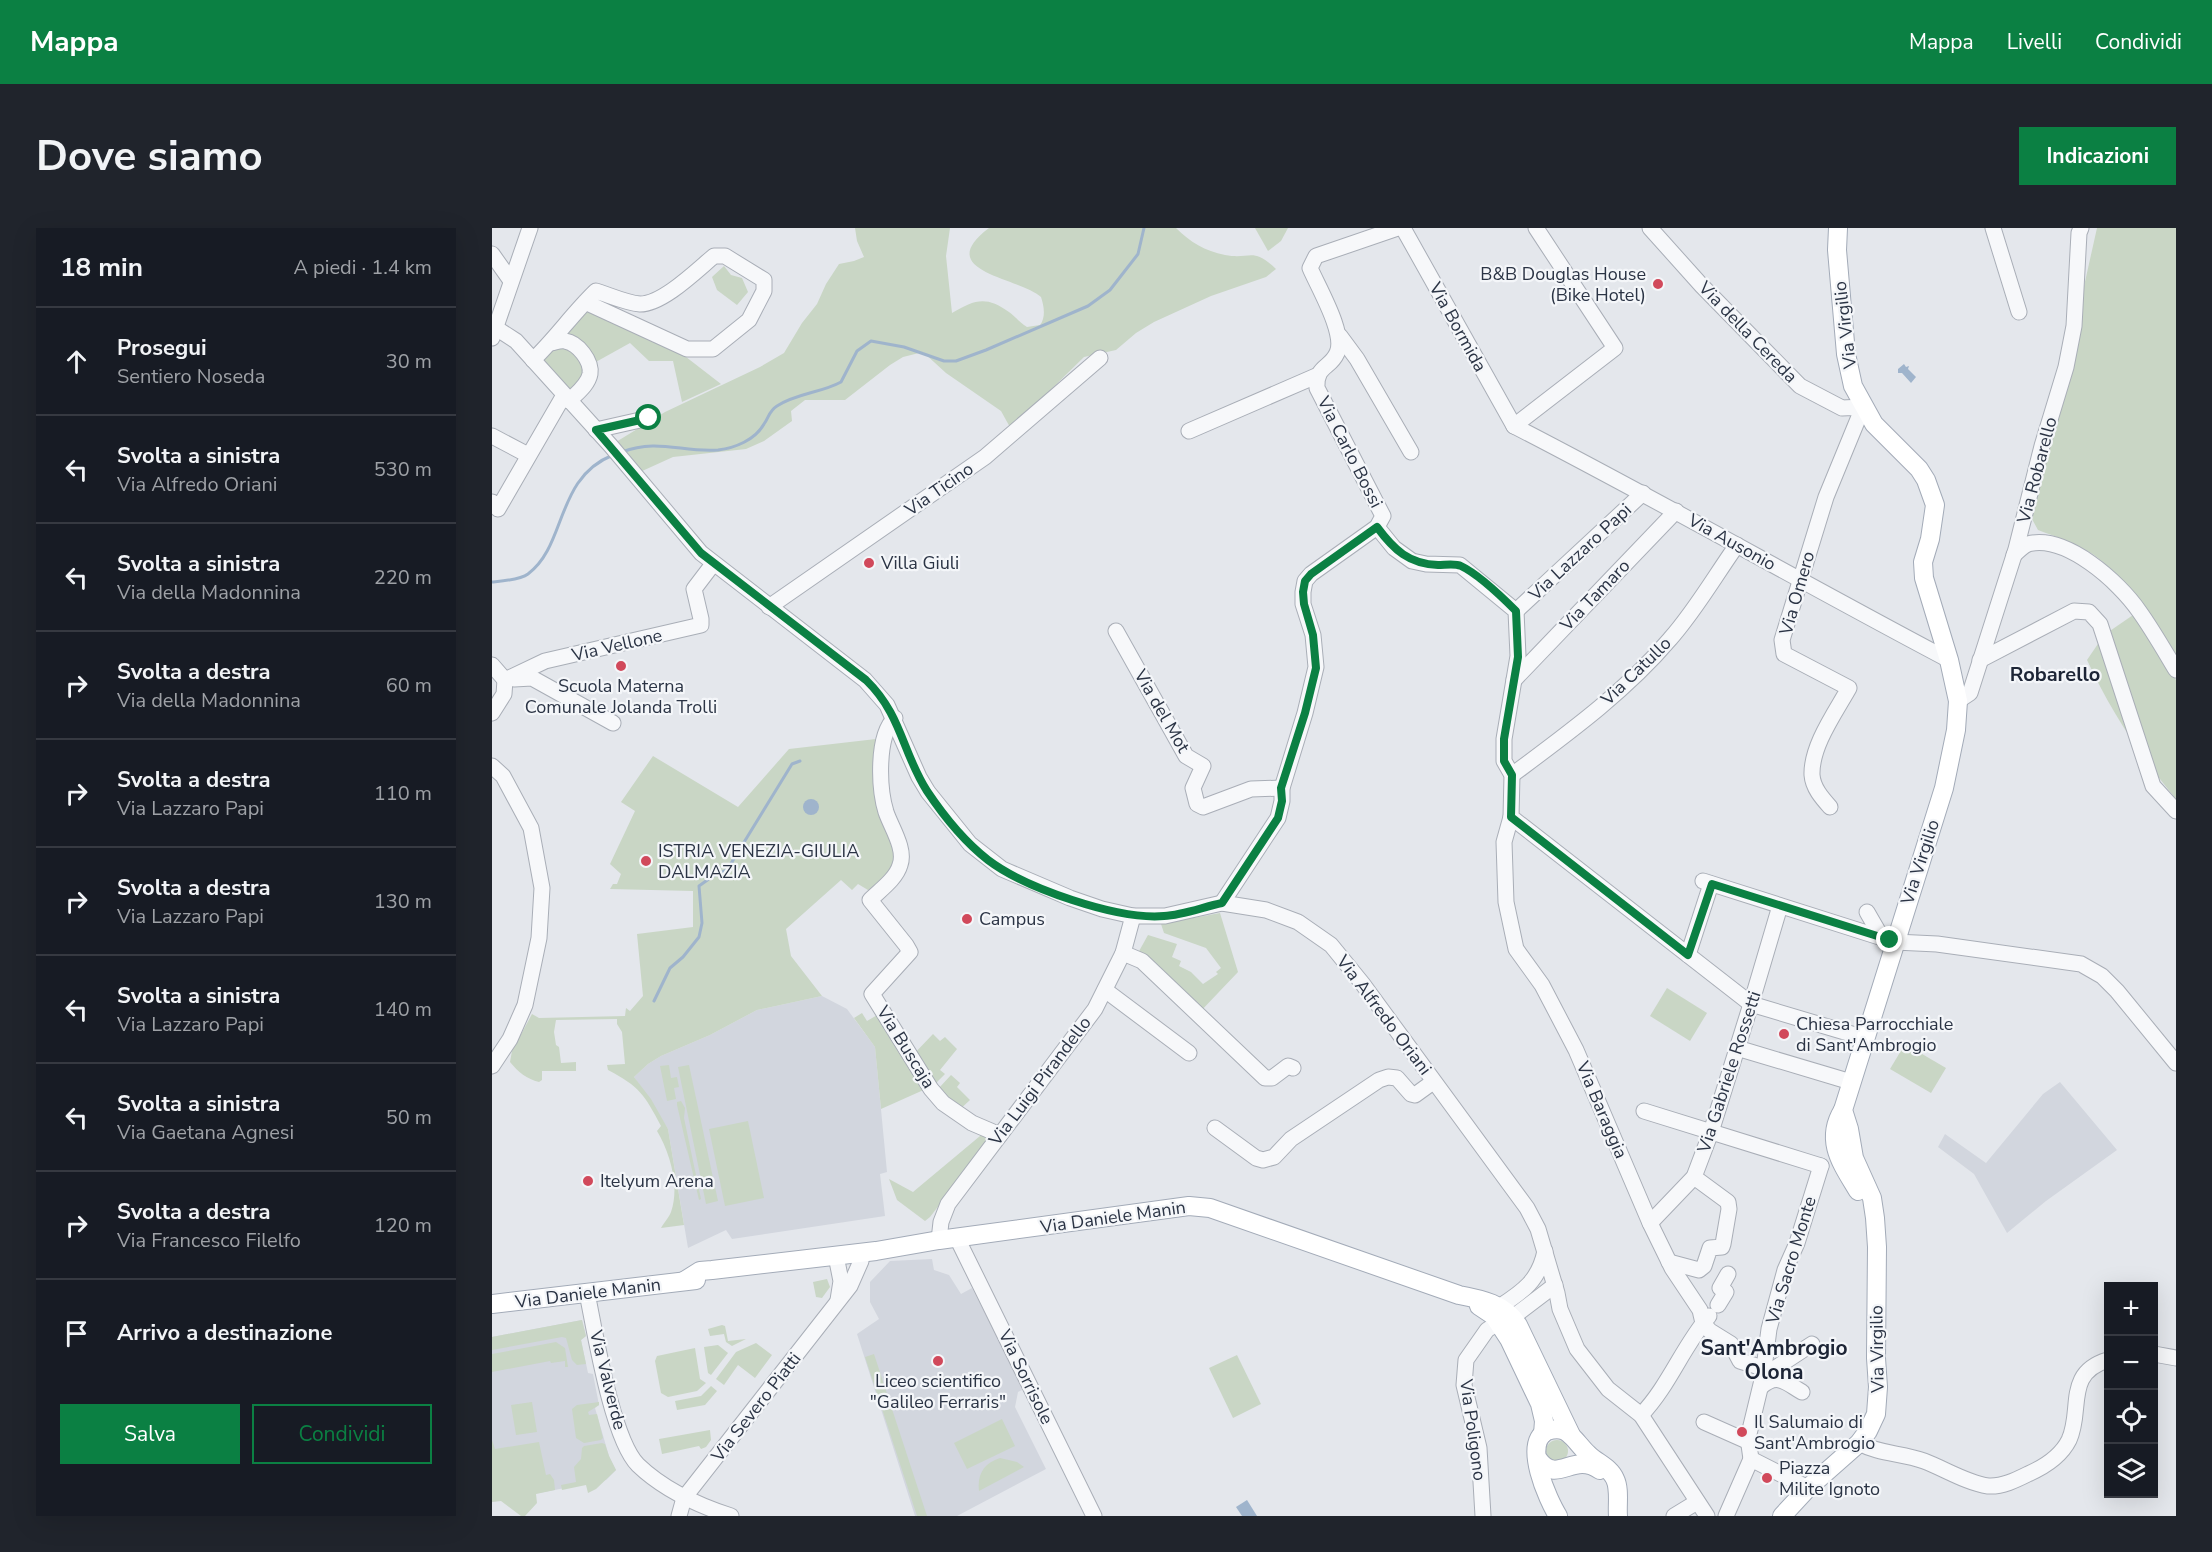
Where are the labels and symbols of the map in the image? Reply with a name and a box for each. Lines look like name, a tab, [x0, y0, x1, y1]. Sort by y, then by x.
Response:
place label: B&B Douglas House (Bike Hotel)	[1480, 262, 1646, 307]
street label: Via della Cereda	[1693, 275, 1803, 388]
street label: Via Bormida	[1423, 277, 1492, 376]
marker: B&B Douglas House (Bike Hotel)	[1651, 277, 1665, 291]
street label: Via Virgilio	[1828, 280, 1862, 371]
street label: Via Carlo Bossi	[1311, 391, 1388, 512]
route start	[635, 404, 661, 430]
street label: Via Robarello	[2011, 414, 2063, 527]
street label: Via Ticino	[899, 457, 978, 522]
street label: Via Lazzaro Papi	[1523, 498, 1637, 607]
street label: Via Ausonio	[1683, 507, 1780, 576]
street label: Via Omero	[1773, 548, 1820, 639]
place label: Villa Giuli	[880, 551, 959, 575]
street label: Via Tamaro	[1554, 554, 1635, 637]
marker: Villa Giuli	[862, 556, 876, 570]
street label: Via Vellone	[568, 623, 665, 667]
street label: Via Catullo	[1595, 631, 1676, 711]
marker: Scuola Materna Comunale Jolanda Trolli	[614, 659, 628, 673]
district label: Robarello	[2010, 661, 2100, 688]
street label: Via del Mot	[1128, 664, 1196, 758]
place label: Scuola Materna Comunale Jolanda Trolli	[525, 674, 717, 719]
street label: Via Virgilio	[1895, 816, 1945, 908]
place label: ISTRIA VENEZIA-GIULIA DALMAZIA	[658, 839, 859, 884]
marker: ISTRIA VENEZIA-GIULIA DALMAZIA	[639, 854, 653, 868]
place label: Campus	[979, 907, 1045, 931]
marker: Campus	[960, 912, 974, 926]
route end	[1876, 926, 1902, 952]
street label: Via Alfredo Oriani	[1330, 949, 1437, 1080]
street label: Via Gabriele Rossetti	[1691, 988, 1766, 1157]
street label: Via Buscaja	[871, 1000, 941, 1093]
street label: Via Luigi Pirandello	[983, 1011, 1097, 1151]
place label: Chiesa Parrocchiale di Sant'Ambrogio	[1796, 1012, 1953, 1057]
marker: Chiesa Parrocchiale di Sant'Ambrogio	[1777, 1027, 1791, 1041]
street label: Via Baraggia	[1570, 1057, 1633, 1162]
place label: Itelyum Arena	[600, 1169, 714, 1193]
marker: Itelyum Arena	[581, 1174, 595, 1188]
street label: Via Sacro Monte	[1760, 1193, 1822, 1328]
street label: Via Daniele Manin	[1038, 1195, 1187, 1239]
street label: Via Daniele Manin	[513, 1272, 662, 1314]
street label: Via Virgilio	[1864, 1305, 1890, 1394]
street label: Via Sorrisole	[992, 1325, 1059, 1428]
street label: Via Valverde	[584, 1327, 632, 1432]
district label: Sant'Ambrogio Olona	[1700, 1334, 1848, 1386]
street label: Via Severo Piatti	[705, 1347, 806, 1467]
marker: Liceo scientifico "Galileo Ferraris"	[931, 1354, 945, 1368]
place label: Liceo scientifico "Galileo Ferraris"	[870, 1369, 1006, 1414]
street label: Via Poligono	[1454, 1377, 1492, 1482]
place label: Il Salumaio di Sant'Ambrogio	[1754, 1410, 1875, 1455]
marker: Il Salumaio di Sant'Ambrogio	[1735, 1425, 1749, 1439]
place label: Piazza Milite Ignoto	[1779, 1456, 1880, 1501]
marker: Piazza Milite Ignoto	[1760, 1471, 1774, 1485]

